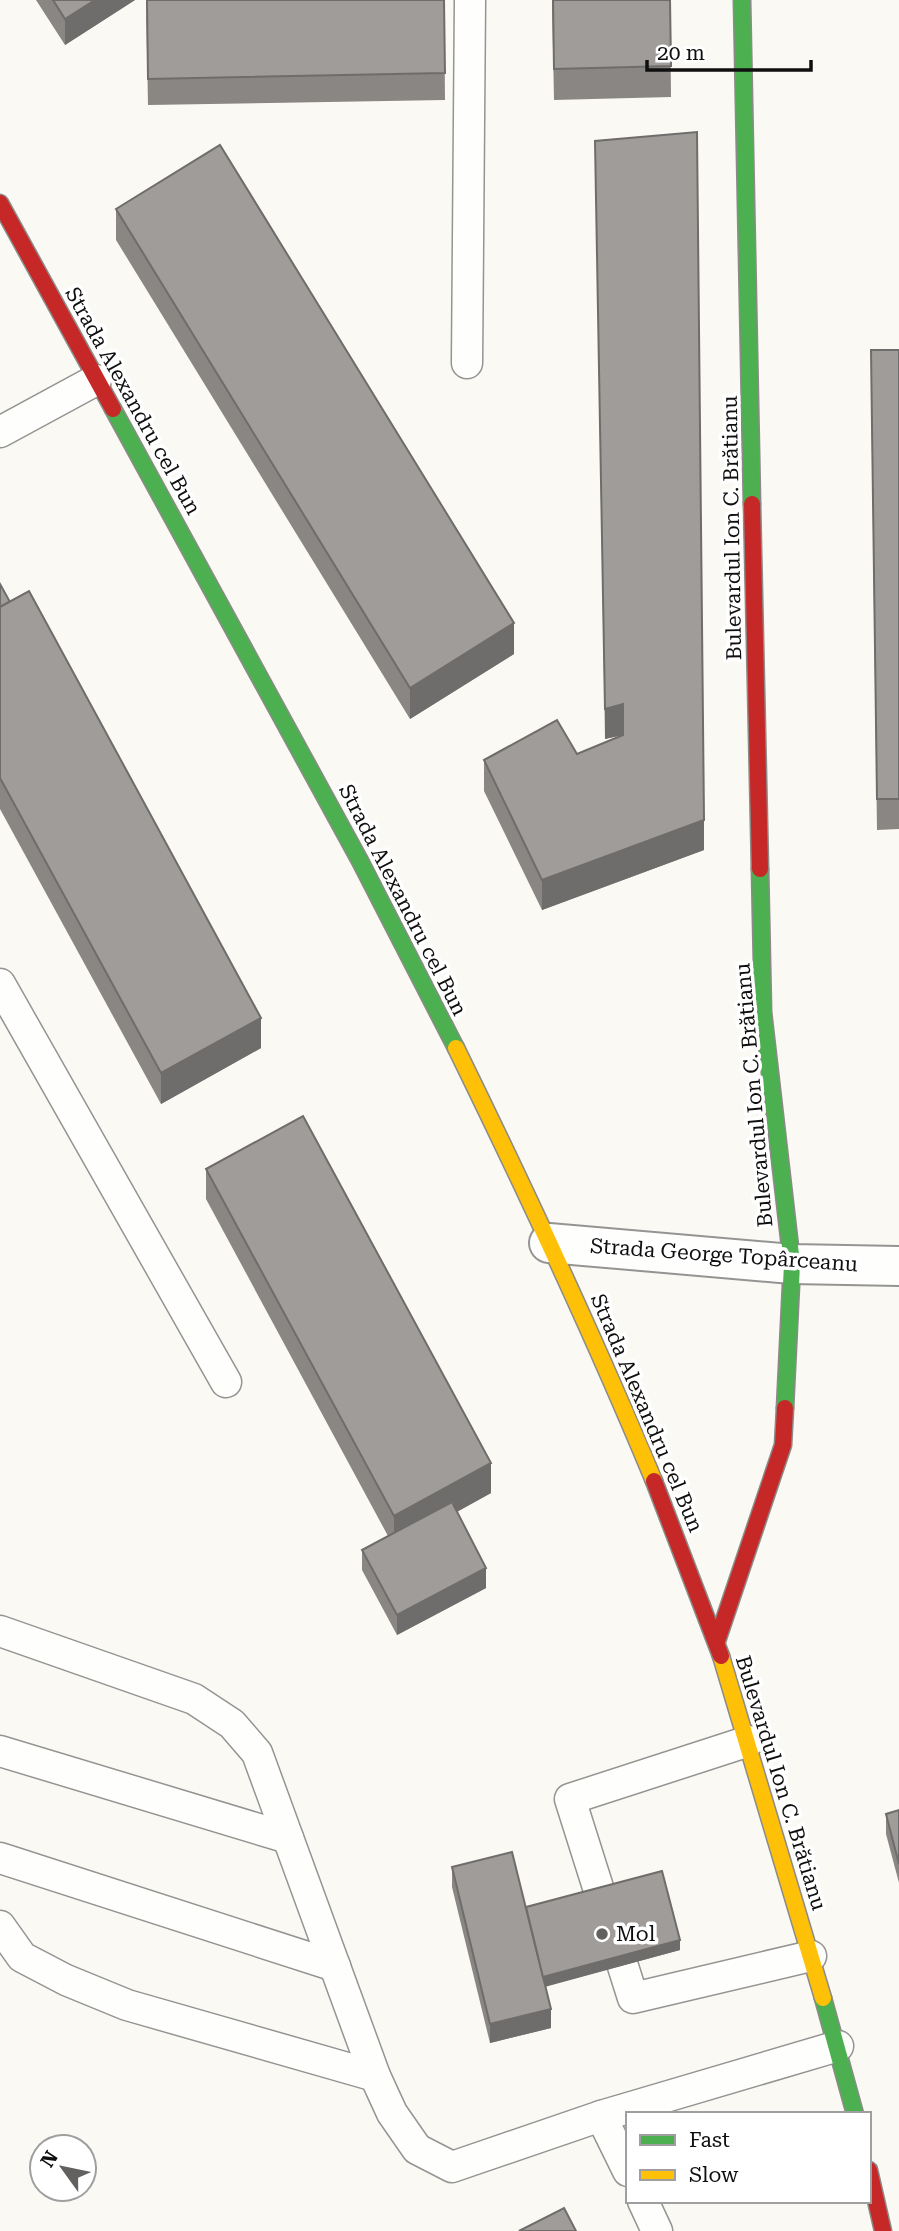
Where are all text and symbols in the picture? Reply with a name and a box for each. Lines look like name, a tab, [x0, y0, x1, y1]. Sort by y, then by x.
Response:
scale bar	[647, 28, 811, 72]
text: 20 m	[657, 41, 705, 65]
street label: Strada Alexandru cel Bun	[60, 283, 206, 519]
street label: Bulevardul Ion C. Brătianu	[718, 395, 746, 661]
street label: Strada Alexandru cel Bun	[334, 780, 472, 1020]
street label: Bulevardul Ion C. Brătianu	[730, 962, 778, 1228]
street label: Strada George Topârceanu	[589, 1234, 859, 1276]
street label: Strada Alexandru cel Bun	[586, 1290, 708, 1536]
street label: Bulevardul Ion C. Brătianu	[731, 1653, 831, 1913]
place label: Mol	[616, 1922, 656, 1946]
marker: Mol	[594, 1926, 610, 1942]
legend	[626, 2112, 871, 2203]
text: Fast	[689, 2128, 730, 2152]
north arrow	[28, 2133, 98, 2203]
text: N	[36, 2146, 63, 2171]
text: Slow	[689, 2163, 739, 2187]

